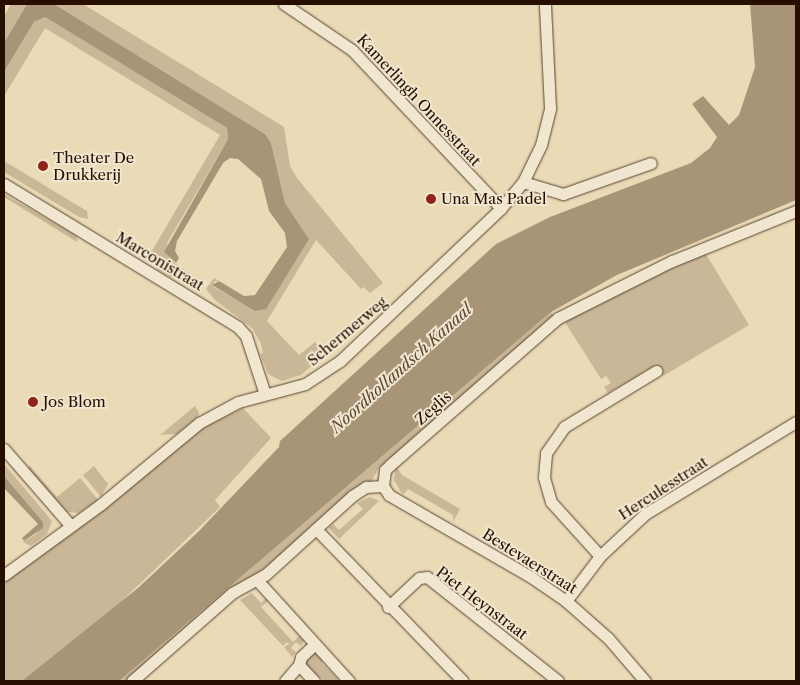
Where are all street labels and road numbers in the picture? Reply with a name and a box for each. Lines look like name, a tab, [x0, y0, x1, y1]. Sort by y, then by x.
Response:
street label: Kamerlingh Onnesstraat	[353, 30, 485, 170]
street label: Marconistraat	[113, 228, 207, 294]
street label: Schermerweg	[304, 293, 390, 369]
street label: Zeglis	[411, 387, 455, 429]
street label: Herculesstraat	[615, 452, 711, 524]
street label: Bestevaerstraat	[479, 525, 581, 597]
street label: Piet Heynstraat	[433, 563, 531, 643]

